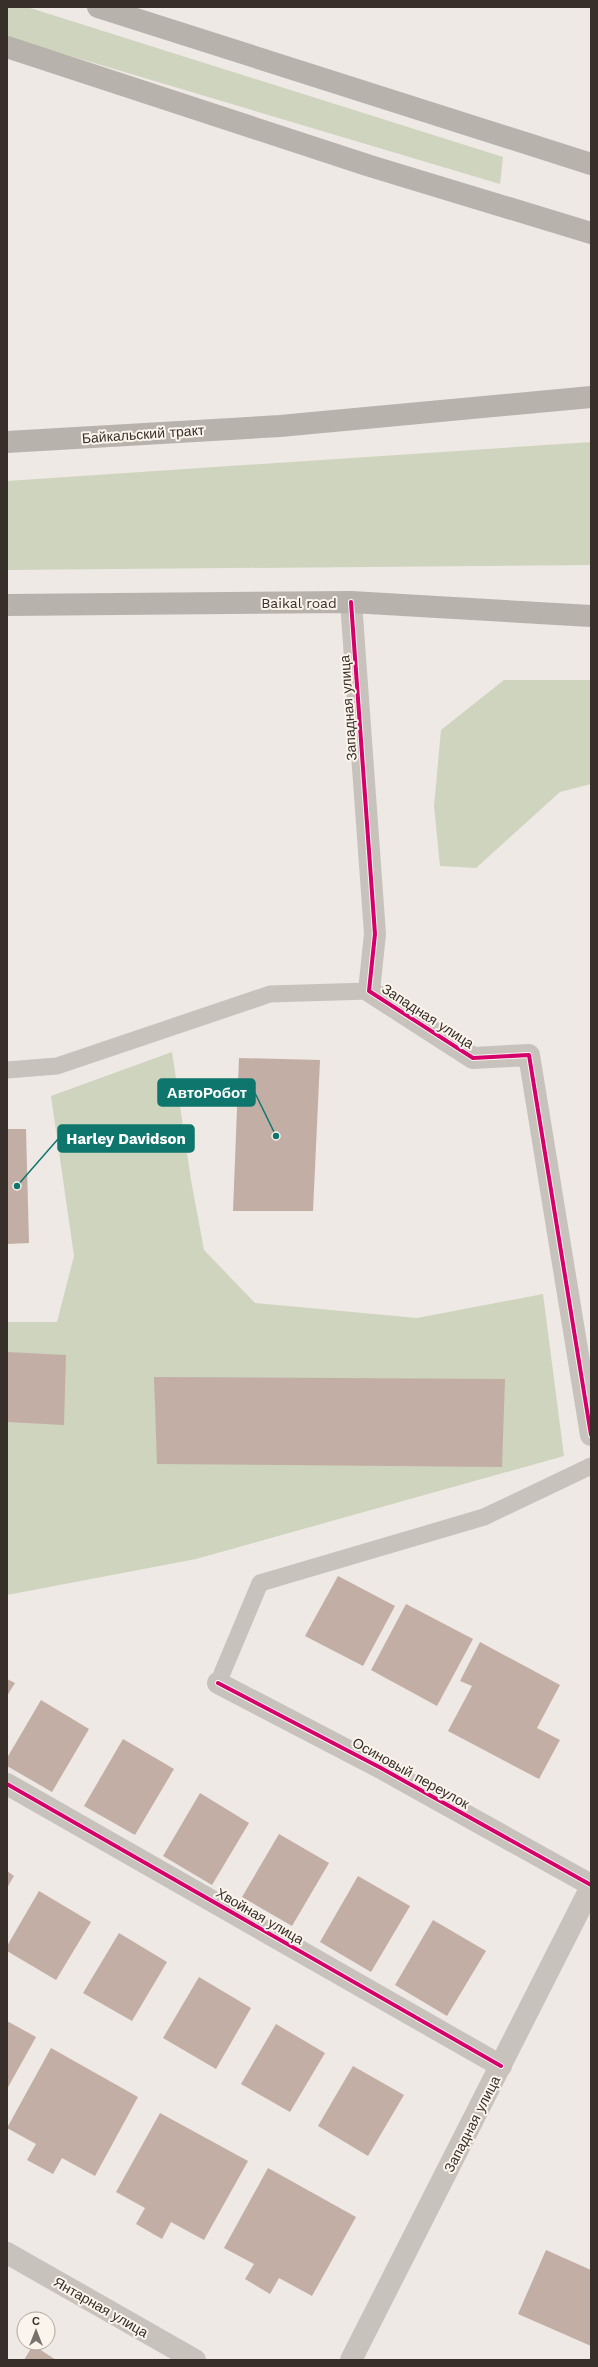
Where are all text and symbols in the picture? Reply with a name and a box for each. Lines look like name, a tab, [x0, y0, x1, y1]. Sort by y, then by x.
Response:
street label: Байкальский тракт	[81, 422, 205, 446]
street label: Baikal road	[261, 595, 337, 611]
street label: Западная улица	[336, 654, 360, 761]
street label: Западная улица	[379, 980, 477, 1052]
callout: АвтоРобот	[158, 1079, 255, 1106]
text: АвтоРобот	[167, 1084, 247, 1102]
callout: Harley Davidson	[58, 1125, 194, 1152]
text: Harley Davidson	[66, 1130, 186, 1148]
street label: Осиновый переулок	[350, 1734, 473, 1812]
street label: Хвойная улица	[213, 1884, 307, 1948]
street label: Западная улица	[441, 2073, 503, 2175]
street label: Янтарная улица	[51, 2274, 151, 2341]
north arrow	[16, 2311, 56, 2351]
text: С	[32, 2315, 40, 2328]

